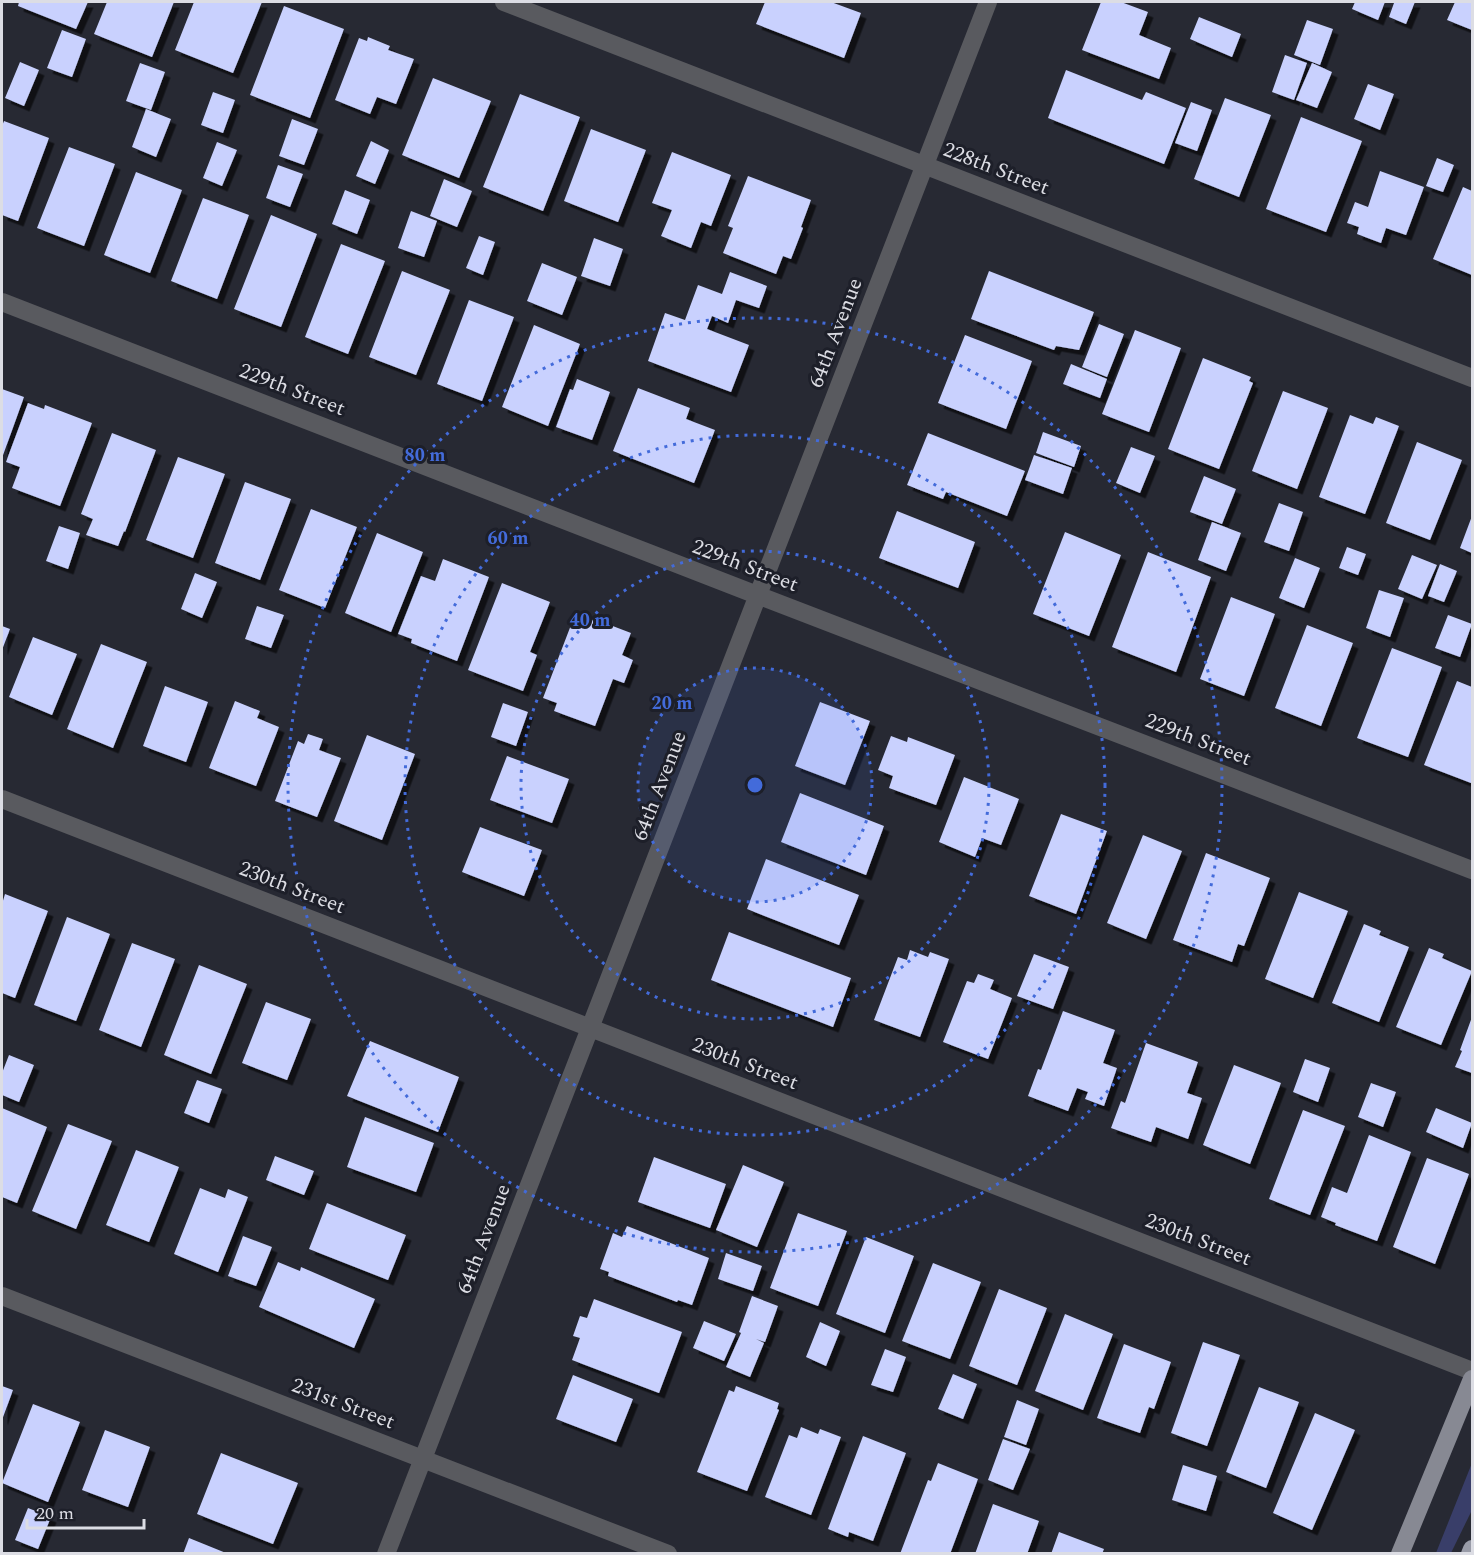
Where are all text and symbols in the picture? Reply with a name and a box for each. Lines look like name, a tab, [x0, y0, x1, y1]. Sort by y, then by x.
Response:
street label: 228th Street	[938, 134, 1054, 204]
street label: 64th Avenue	[800, 273, 872, 393]
street label: 229th Street	[234, 355, 350, 425]
text: 80 m	[405, 442, 445, 469]
text: 60 m	[488, 525, 528, 552]
street label: 229th Street	[687, 531, 803, 601]
text: 40 m	[570, 607, 610, 634]
text: 20 m	[652, 690, 692, 717]
street label: 229th Street	[1140, 705, 1256, 775]
street label: 64th Avenue	[624, 726, 696, 846]
centre of rings	[745, 775, 765, 795]
street label: 230th Street	[234, 853, 350, 923]
street label: 230th Street	[687, 1029, 803, 1099]
street label: 64th Avenue	[448, 1179, 520, 1299]
street label: 230th Street	[1140, 1205, 1256, 1275]
street label: 231st Street	[287, 1370, 399, 1438]
scale bar	[27, 1492, 144, 1530]
text: 20 m	[36, 1500, 74, 1527]

